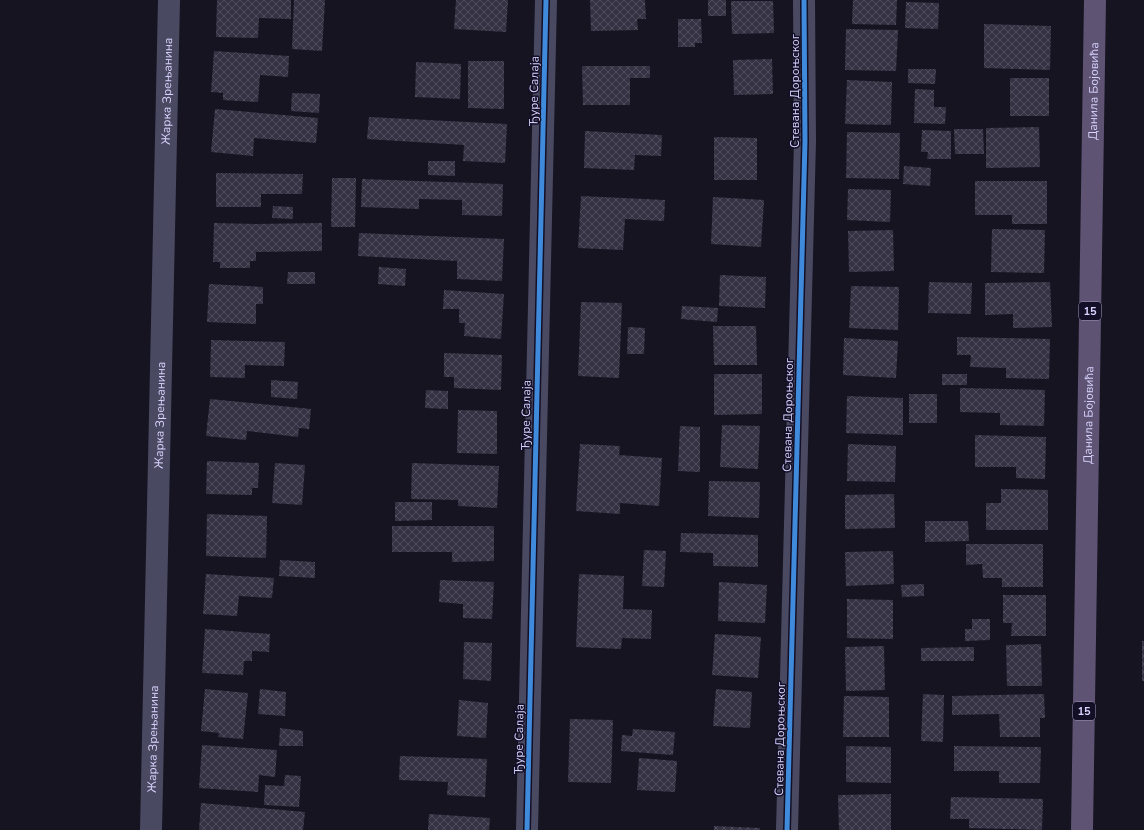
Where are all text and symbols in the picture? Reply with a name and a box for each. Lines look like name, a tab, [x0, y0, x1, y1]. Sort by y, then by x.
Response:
street label: Стевана Дороњског	[787, 33, 803, 148]
street label: Жарка Зрењанина	[158, 37, 176, 145]
street label: Данила Бојовића	[1085, 42, 1102, 140]
street label: Ђуре Салаја	[525, 56, 543, 126]
road number: 15	[1079, 302, 1101, 320]
street label: Стевана Дороњског	[779, 357, 797, 472]
street label: Жарка Зрењанина	[151, 361, 169, 469]
street label: Данила Бојовића	[1080, 366, 1097, 464]
street label: Ђуре Салаја	[517, 380, 535, 450]
street label: Стевана Дороњског	[771, 681, 789, 796]
street label: Жарка Зрењанина	[144, 685, 162, 793]
road number: 15	[1073, 702, 1095, 720]
street label: Ђуре Салаја	[510, 704, 528, 774]

